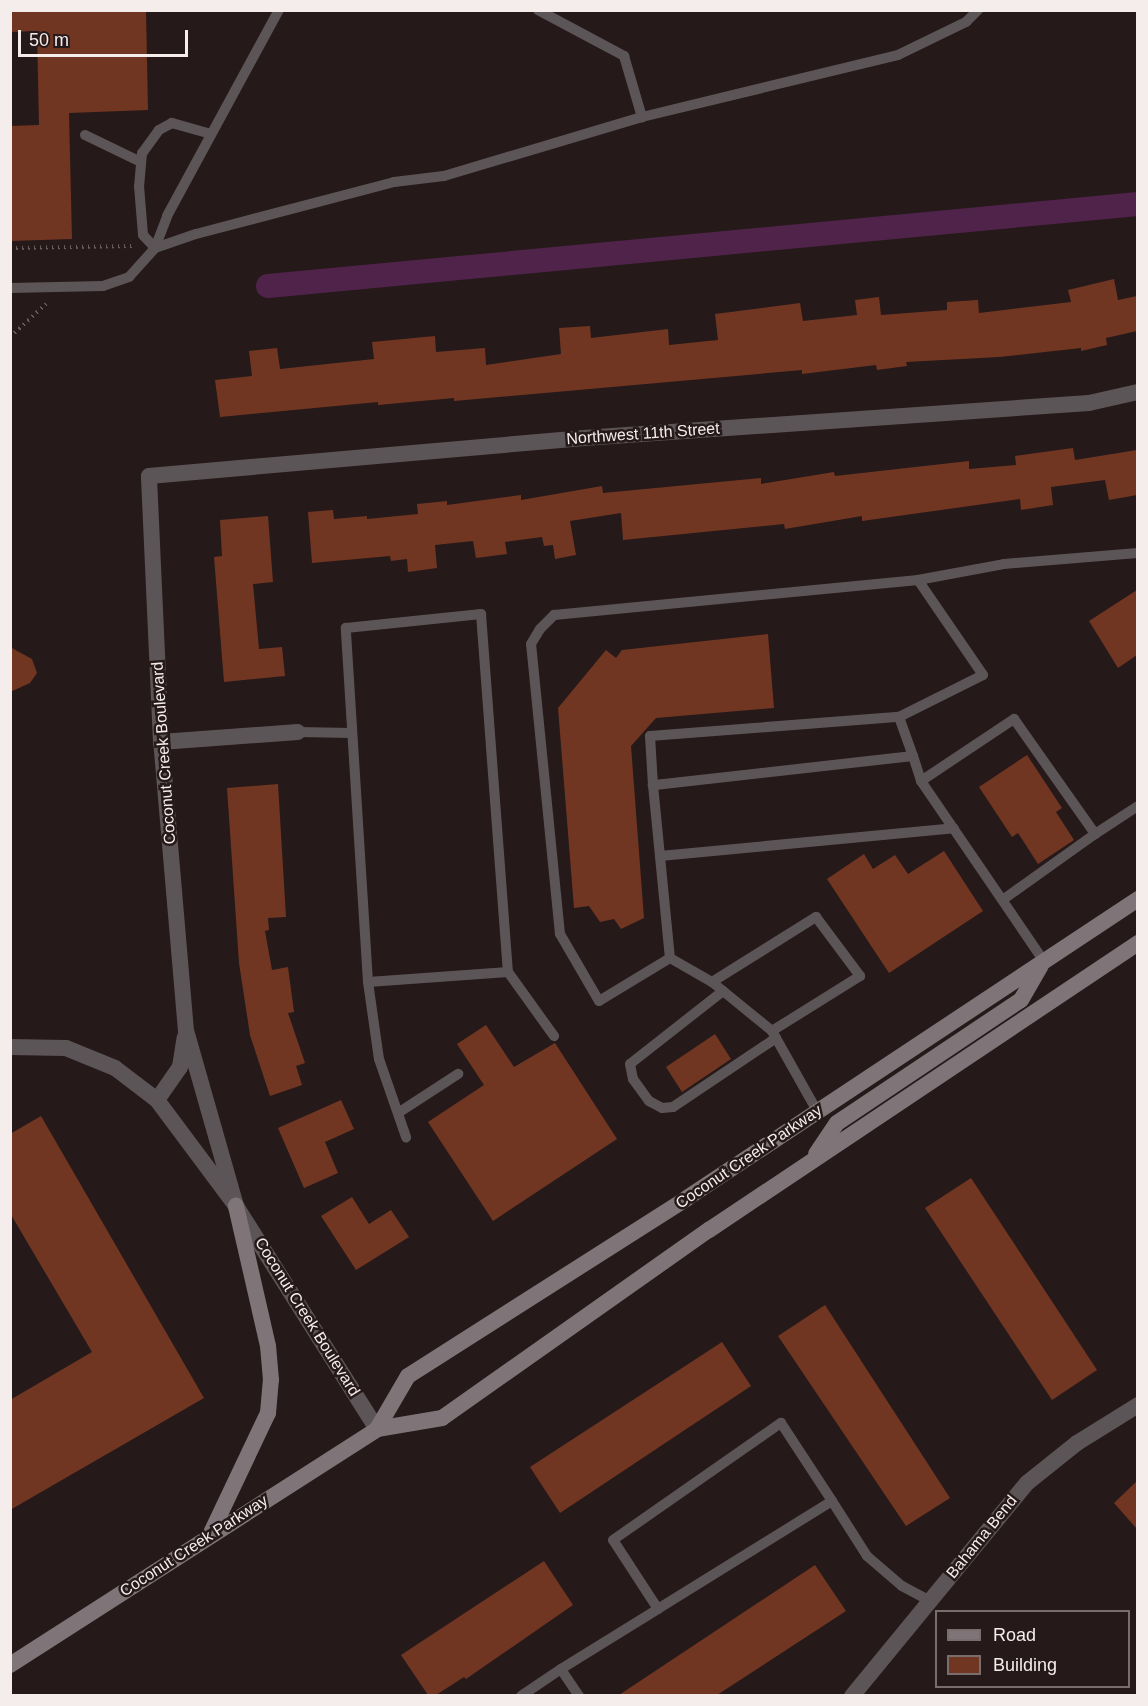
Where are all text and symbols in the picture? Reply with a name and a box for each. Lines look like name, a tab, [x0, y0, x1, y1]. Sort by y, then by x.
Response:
scale bar	[21, 18, 190, 56]
text: 50 m	[29, 30, 69, 50]
street label: Northwest 11th Street	[566, 419, 720, 449]
street label: Coconut Creek Boulevard	[148, 661, 180, 845]
street label: Coconut Creek Parkway	[672, 1101, 826, 1213]
street label: Coconut Creek Boulevard	[250, 1234, 364, 1400]
street label: Coconut Creek Parkway	[116, 1491, 272, 1601]
street label: Bahama Bend	[943, 1492, 1021, 1582]
legend	[935, 1610, 1130, 1688]
text: Road	[993, 1625, 1036, 1645]
text: Building	[993, 1655, 1057, 1675]

